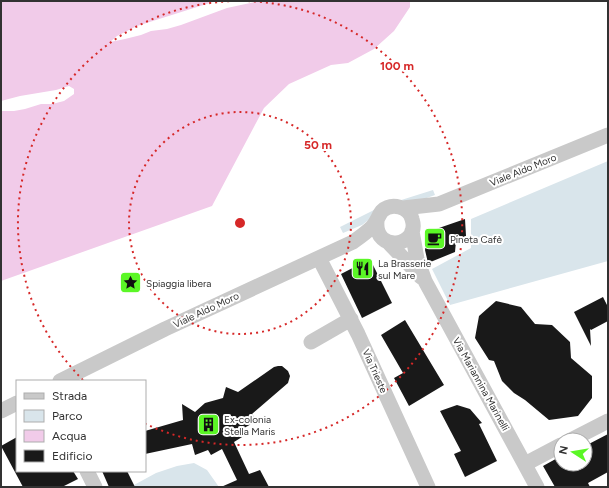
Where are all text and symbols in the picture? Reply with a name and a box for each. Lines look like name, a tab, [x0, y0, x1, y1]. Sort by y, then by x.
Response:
text: 100 m	[380, 59, 414, 73]
text: 50 m	[304, 138, 332, 152]
street label: Viale Aldo Moro	[488, 151, 559, 189]
centre of rings	[233, 216, 247, 230]
cafe icon: Pineta Cafè	[422, 226, 448, 252]
place label: Pineta Cafè	[450, 233, 502, 246]
restaurant icon: La Brasserie sul Mare	[350, 256, 376, 282]
place label: La Brasserie sul Mare	[378, 257, 432, 282]
place icon: Spiaggia libera	[117, 270, 143, 296]
place label: Spiaggia libera	[146, 277, 211, 290]
street label: Viale Aldo Moro	[171, 289, 241, 331]
street label: Via Mariannina Marinelli	[450, 335, 512, 433]
street label: Via Trieste	[360, 347, 391, 396]
legend	[16, 380, 146, 472]
text: Strada	[52, 389, 87, 403]
text: Parco	[52, 409, 82, 423]
building icon: Ex-colonia Stella Maris	[195, 412, 221, 438]
place label: Ex-colonia Stella Maris	[224, 413, 276, 438]
text: Acqua	[52, 429, 86, 443]
north arrow	[553, 432, 593, 472]
text: N	[556, 445, 571, 456]
text: Edificio	[52, 449, 92, 463]

